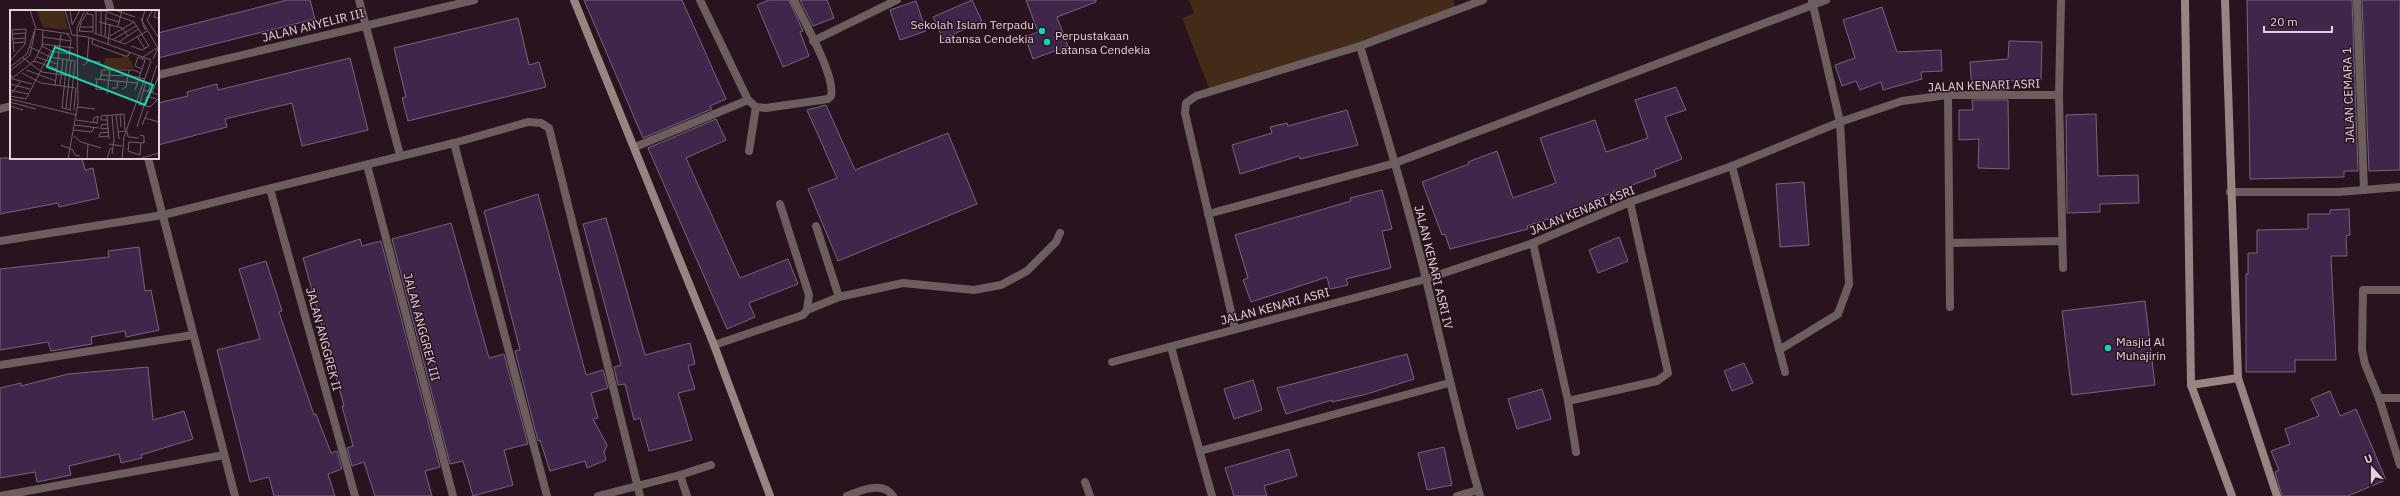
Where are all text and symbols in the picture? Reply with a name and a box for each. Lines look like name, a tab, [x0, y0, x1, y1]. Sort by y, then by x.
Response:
street label: JALAN ANYELIR III	[260, 5, 366, 45]
scale bar	[2264, 8, 2332, 34]
inset map	[10, 10, 159, 159]
text: 20 m	[2270, 14, 2298, 29]
place label: Sekolah Islam Terpadu Latansa Cendekia	[910, 17, 1035, 46]
marker: Sekolah Islam Terpadu Latansa Cendekia	[1037, 26, 1047, 36]
place label: Perpustakaan Latansa Cendekia	[1055, 28, 1151, 57]
marker: Perpustakaan Latansa Cendekia	[1042, 37, 1052, 47]
street label: JALAN CEMARA 1	[2339, 47, 2357, 143]
street label: JALAN KENARI ASRI	[1928, 76, 2041, 94]
street label: JALAN KENARI ASRI	[1527, 182, 1637, 238]
street label: JALAN KENARI ASRI IV	[1411, 203, 1457, 331]
street label: JALAN ANGGREK III	[400, 271, 444, 383]
street label: JALAN KENARI ASRI	[1219, 284, 1331, 328]
street label: JALAN ANGGREK II	[303, 286, 345, 393]
place label: Masjid Al Muhajirin	[2116, 334, 2166, 363]
marker: Masjid Al Muhajirin	[2103, 343, 2113, 353]
north arrow	[2352, 448, 2392, 488]
text: U	[2362, 451, 2374, 467]

